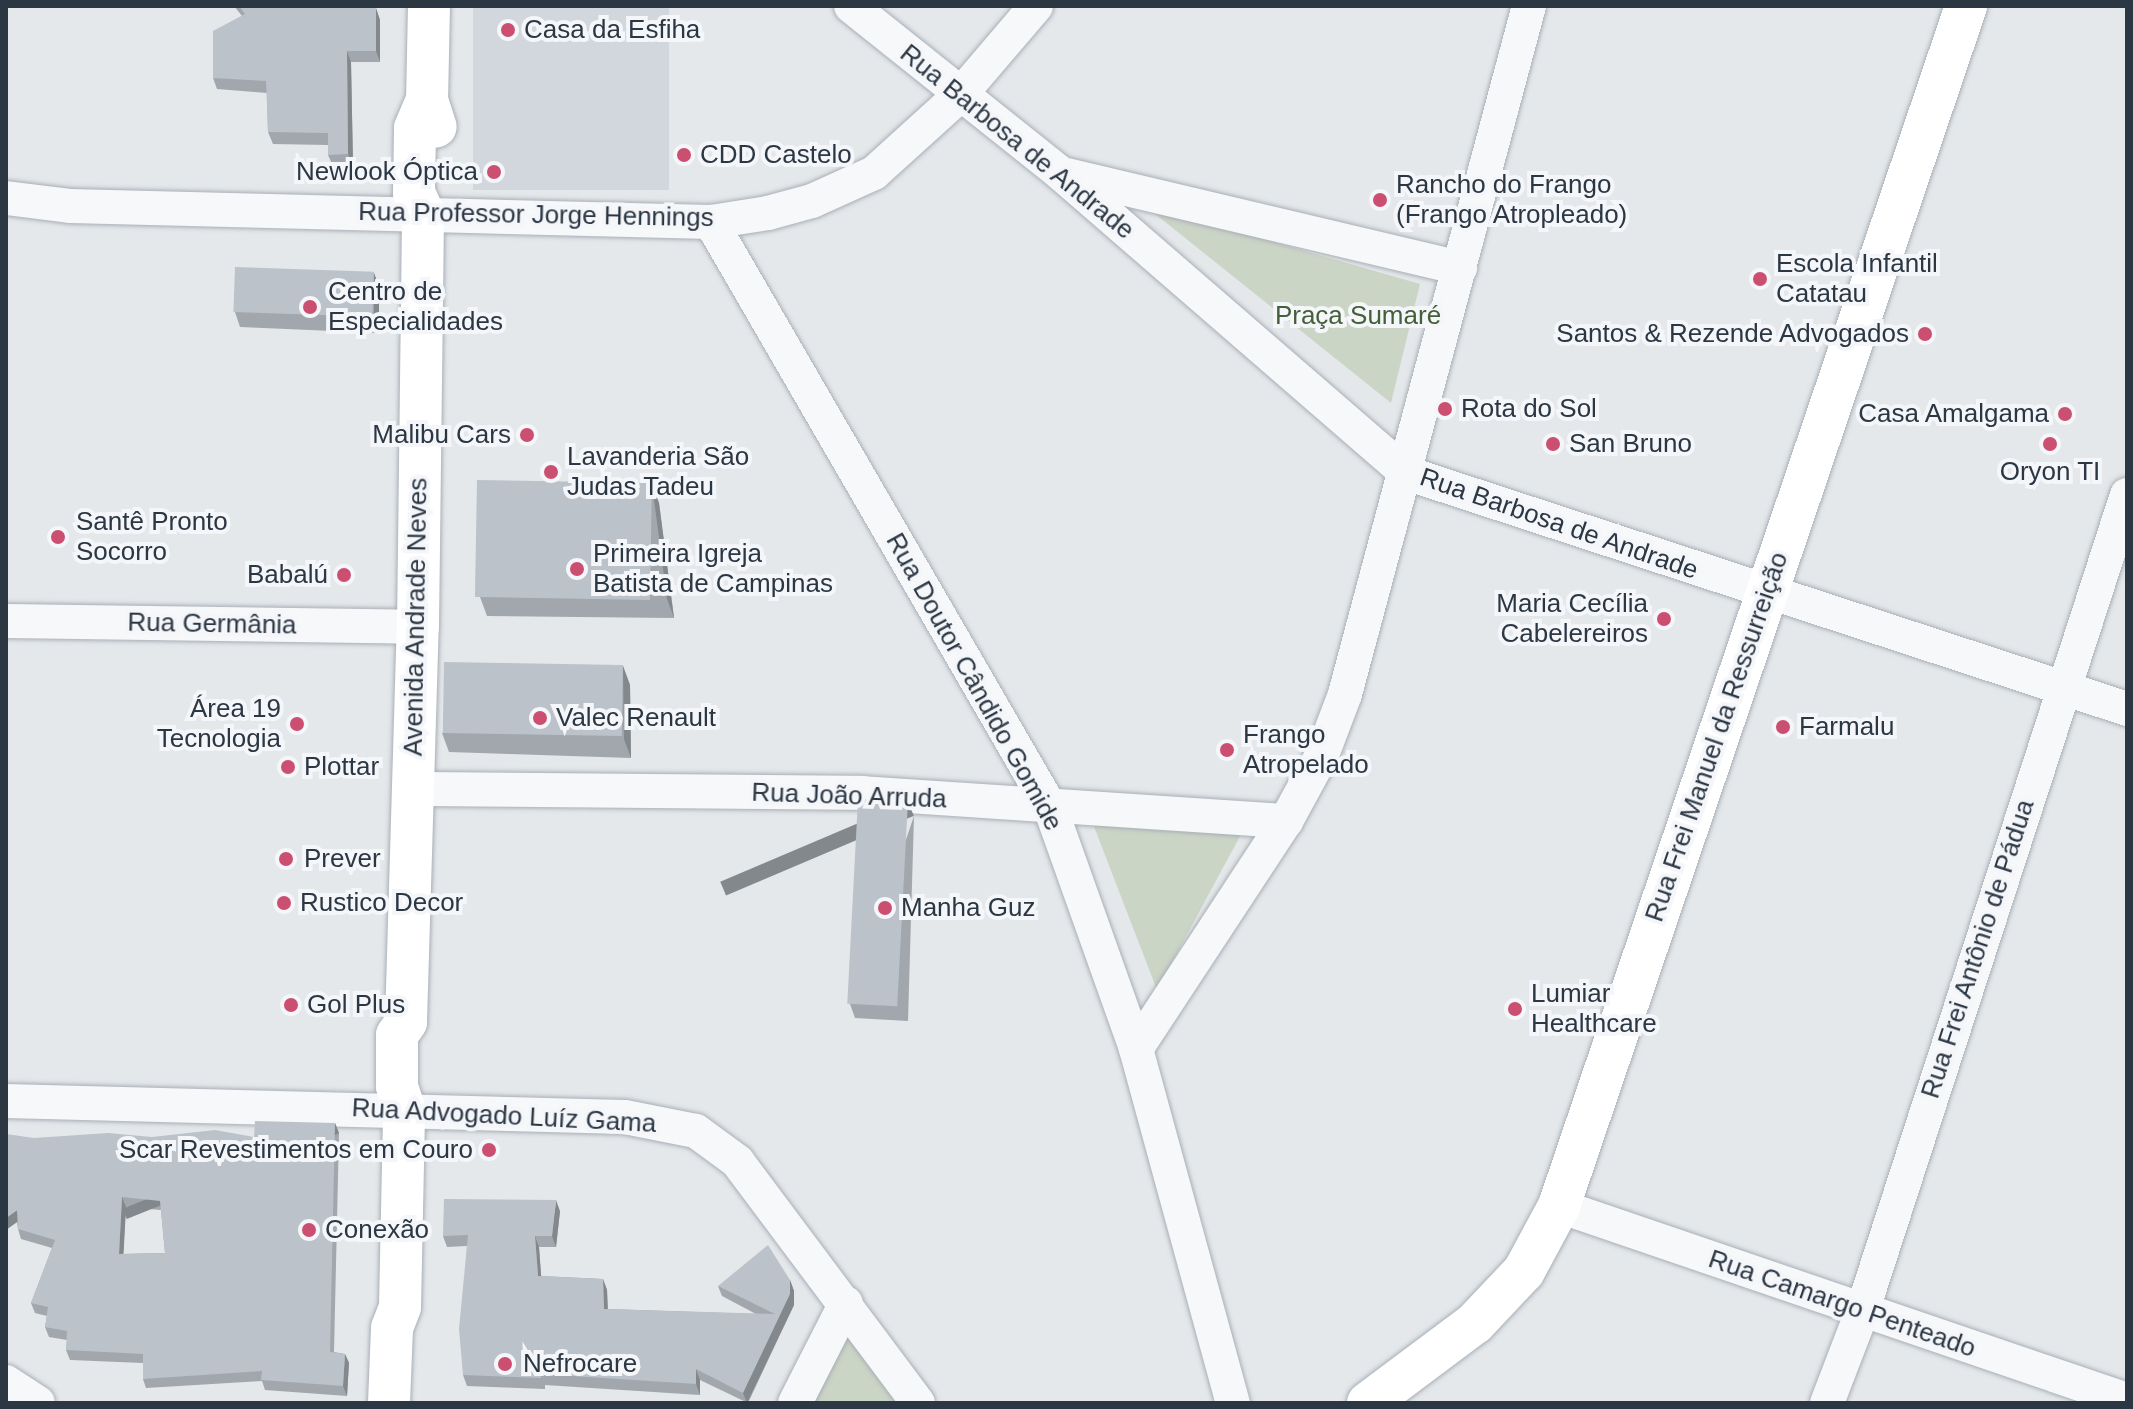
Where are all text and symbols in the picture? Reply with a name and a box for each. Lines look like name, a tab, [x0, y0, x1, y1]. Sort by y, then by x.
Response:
place label: Casa da Esfiha	[524, 14, 700, 46]
marker: Casa da Esfiha	[499, 21, 517, 39]
street label: Rua Barbosa de Andrade	[893, 38, 1141, 246]
place label: CDD Castelo	[700, 139, 852, 171]
marker: CDD Castelo	[675, 146, 693, 164]
place label: Newlook Óptica	[296, 156, 478, 188]
marker: Newlook Óptica	[485, 163, 503, 181]
place label: Rancho do Frango (Frango Atropleado)	[1396, 169, 1629, 230]
marker: Rancho do Frango (Frango Atropleado)	[1371, 191, 1389, 209]
street label: Rua Professor Jorge Hennings	[358, 196, 714, 234]
place label: Escola Infantil Catatau	[1776, 248, 1938, 310]
marker: Escola Infantil Catatau	[1751, 270, 1769, 288]
place label: Centro de Especialidades	[328, 276, 503, 338]
marker: Centro de Especialidades	[299, 296, 321, 318]
park label: Praça Sumaré	[1275, 300, 1441, 332]
place label: Santos & Rezende Advogados	[1555, 318, 1909, 350]
marker: Santos & Rezende Advogados	[1916, 325, 1934, 343]
place label: Rota do Sol	[1461, 393, 1597, 425]
place label: Casa Amalgama	[1857, 398, 2049, 430]
marker: Rota do Sol	[1436, 400, 1454, 418]
marker: Casa Amalgama	[2056, 405, 2074, 423]
place label: Malibu Cars	[372, 419, 511, 451]
marker: Malibu Cars	[518, 426, 536, 444]
place label: San Bruno	[1569, 428, 1692, 460]
marker: San Bruno	[1544, 435, 1562, 453]
marker: Oryon TI	[2041, 435, 2059, 453]
place label: Lavanderia São Judas Tadeu	[567, 441, 749, 502]
place label: Oryon TI	[1999, 456, 2101, 488]
street label: Rua Barbosa de Andrade	[1415, 461, 1703, 587]
marker: Lavanderia São Judas Tadeu	[542, 463, 560, 481]
street label: Avenida Andrade Neves	[398, 477, 434, 757]
place label: Santê Pronto Socorro	[76, 506, 228, 568]
marker: Santê Pronto Socorro	[47, 526, 69, 548]
street label: Rua Doutor Cândido Gomide	[879, 528, 1069, 836]
place label: Primeira Igreja Batista de Campinas	[593, 538, 833, 600]
street label: Rua Frei Manuel da Ressurreição	[1639, 548, 1795, 926]
place label: Babalú	[247, 559, 328, 591]
marker: Primeira Igreja Batista de Campinas	[568, 560, 586, 578]
marker: Babalú	[335, 566, 353, 584]
place label: Maria Cecília Cabelereiros	[1496, 588, 1648, 650]
street label: Rua Germânia	[127, 607, 297, 641]
marker: Maria Cecília Cabelereiros	[1655, 610, 1673, 628]
place label: Área 19 Tecnologia	[157, 693, 281, 754]
place label: Valec Renault	[556, 702, 716, 734]
marker: Valec Renault	[531, 709, 549, 727]
place label: Farmalu	[1799, 711, 1894, 743]
marker: Área 19 Tecnologia	[288, 715, 306, 733]
marker: Farmalu	[1774, 718, 1792, 736]
place label: Frango Atropelado	[1243, 719, 1369, 780]
marker: Frango Atropelado	[1218, 741, 1236, 759]
place label: Plottar	[304, 751, 379, 783]
marker: Plottar	[279, 758, 297, 776]
street label: Rua João Arruda	[750, 777, 948, 815]
street label: Rua Frei Antônio de Pádua	[1915, 795, 2041, 1103]
place label: Prever	[304, 843, 381, 875]
marker: Prever	[275, 848, 297, 870]
place label: Rustico Decor	[300, 887, 463, 919]
place label: Manha Guz	[901, 892, 1035, 924]
marker: Rustico Decor	[275, 894, 293, 912]
marker: Manha Guz	[876, 899, 894, 917]
place label: Lumiar Healthcare	[1531, 978, 1657, 1040]
place label: Gol Plus	[307, 989, 405, 1021]
marker: Gol Plus	[282, 996, 300, 1014]
marker: Lumiar Healthcare	[1506, 1000, 1524, 1018]
street label: Rua Advogado Luíz Gama	[350, 1092, 658, 1140]
place label: Scar Revestimentos em Couro	[119, 1134, 473, 1166]
marker: Scar Revestimentos em Couro	[480, 1141, 498, 1159]
place label: Conexão	[325, 1214, 429, 1246]
marker: Conexão	[300, 1221, 318, 1239]
street label: Rua Camargo Penteado	[1704, 1244, 1980, 1364]
place label: Nefrocare	[523, 1348, 637, 1380]
marker: Nefrocare	[494, 1353, 516, 1375]

